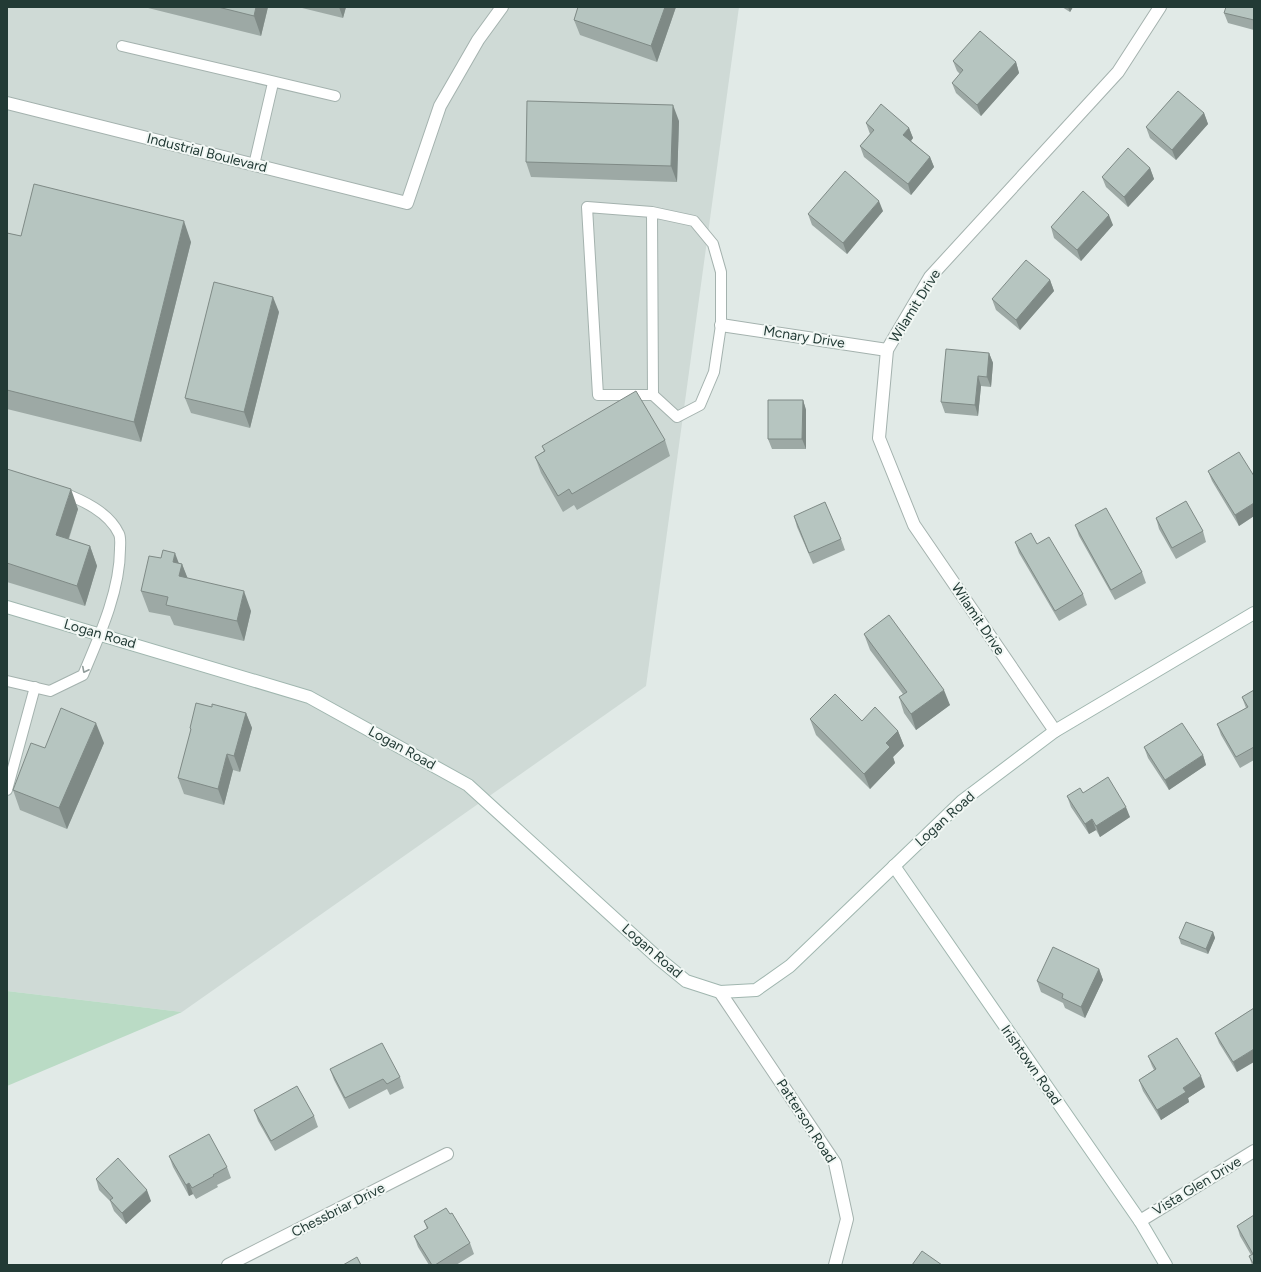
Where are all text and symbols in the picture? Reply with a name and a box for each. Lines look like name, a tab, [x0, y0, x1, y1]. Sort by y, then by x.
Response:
street label: Industrial Boulevard	[145, 130, 269, 176]
street label: Wilamit Drive	[886, 266, 944, 346]
street label: Mcnary Drive	[762, 322, 846, 352]
street label: Wilamit Drive	[948, 580, 1009, 659]
street label: Logan Road	[62, 616, 138, 652]
one-way arrow	[82, 665, 89, 673]
street label: Logan Road	[365, 723, 439, 773]
street label: Logan Road	[912, 788, 978, 850]
street label: Logan Road	[618, 920, 686, 982]
street label: Irishtown Road	[997, 1022, 1065, 1108]
street label: Patterson Road	[773, 1076, 839, 1166]
street label: Vista Glen Drive	[1150, 1153, 1245, 1219]
street label: Chessbriar Drive	[288, 1179, 388, 1241]

